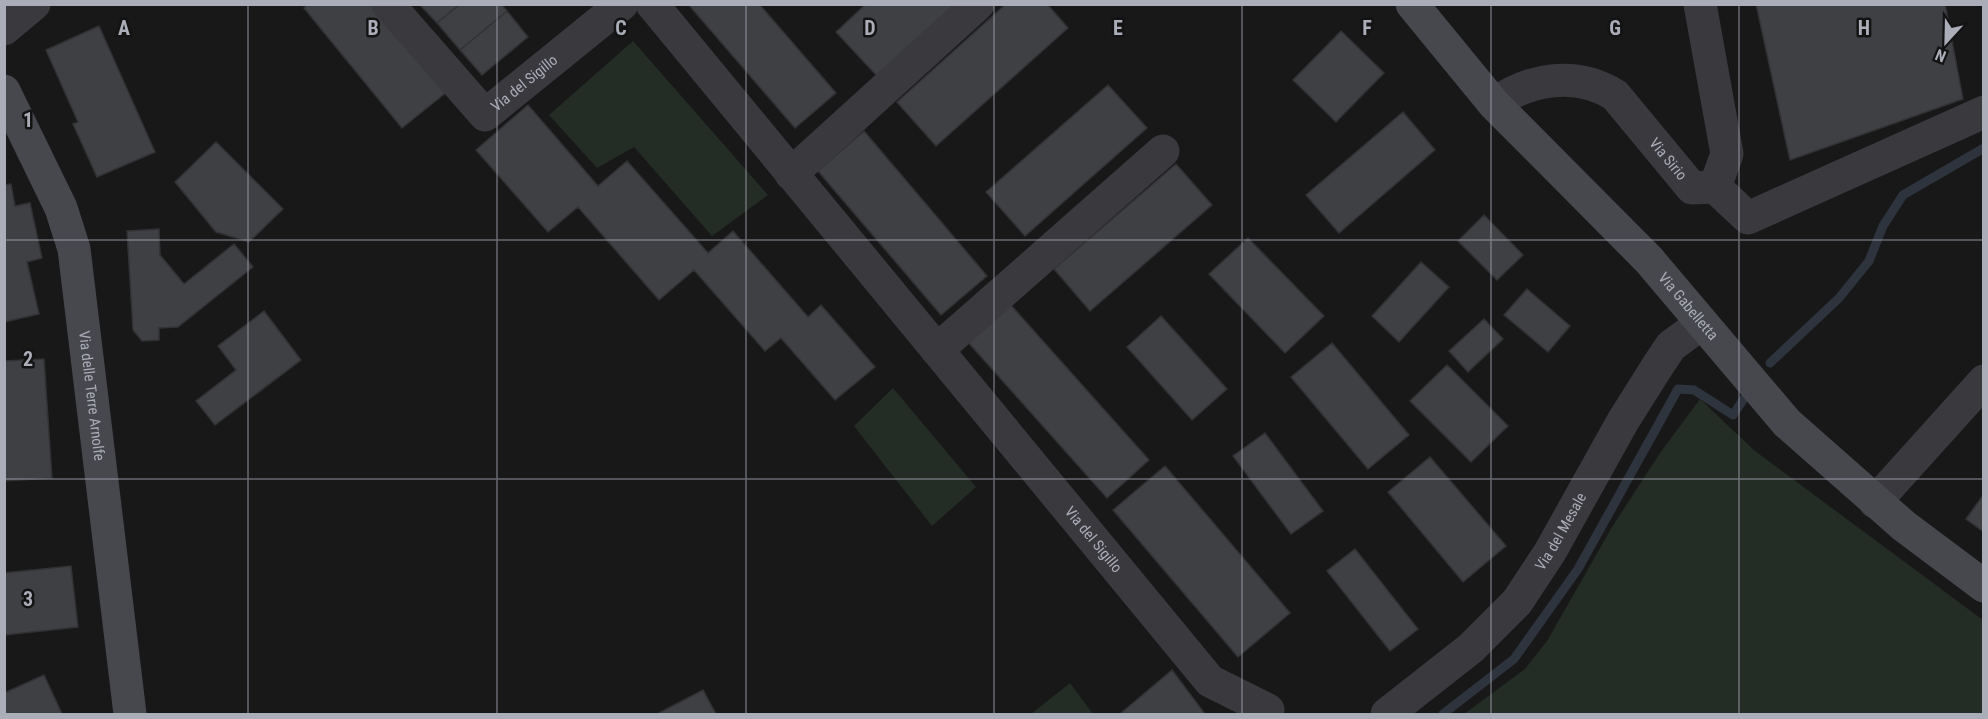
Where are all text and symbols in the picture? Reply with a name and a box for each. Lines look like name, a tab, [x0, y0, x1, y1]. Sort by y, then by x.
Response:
north arrow	[1916, 12, 1976, 72]
text: A	[118, 16, 130, 40]
text: B	[367, 16, 379, 40]
text: C	[615, 16, 627, 40]
text: D	[864, 16, 876, 40]
text: E	[1113, 16, 1123, 40]
text: F	[1362, 16, 1372, 40]
text: G	[1609, 16, 1621, 40]
text: H	[1858, 16, 1870, 40]
text: N	[1932, 45, 1949, 66]
street label: Via del Sigillo	[487, 51, 561, 115]
text: 1	[23, 108, 33, 132]
street label: Via Sirio	[1645, 134, 1691, 184]
street label: Via Gabelletta	[1655, 269, 1722, 344]
street label: Via delle Terre Arnolfe	[75, 330, 108, 462]
text: 2	[23, 347, 33, 371]
street label: Via del Mesale	[1531, 489, 1590, 574]
street label: Via del Sigillo	[1061, 503, 1126, 576]
text: 3	[23, 587, 33, 611]

